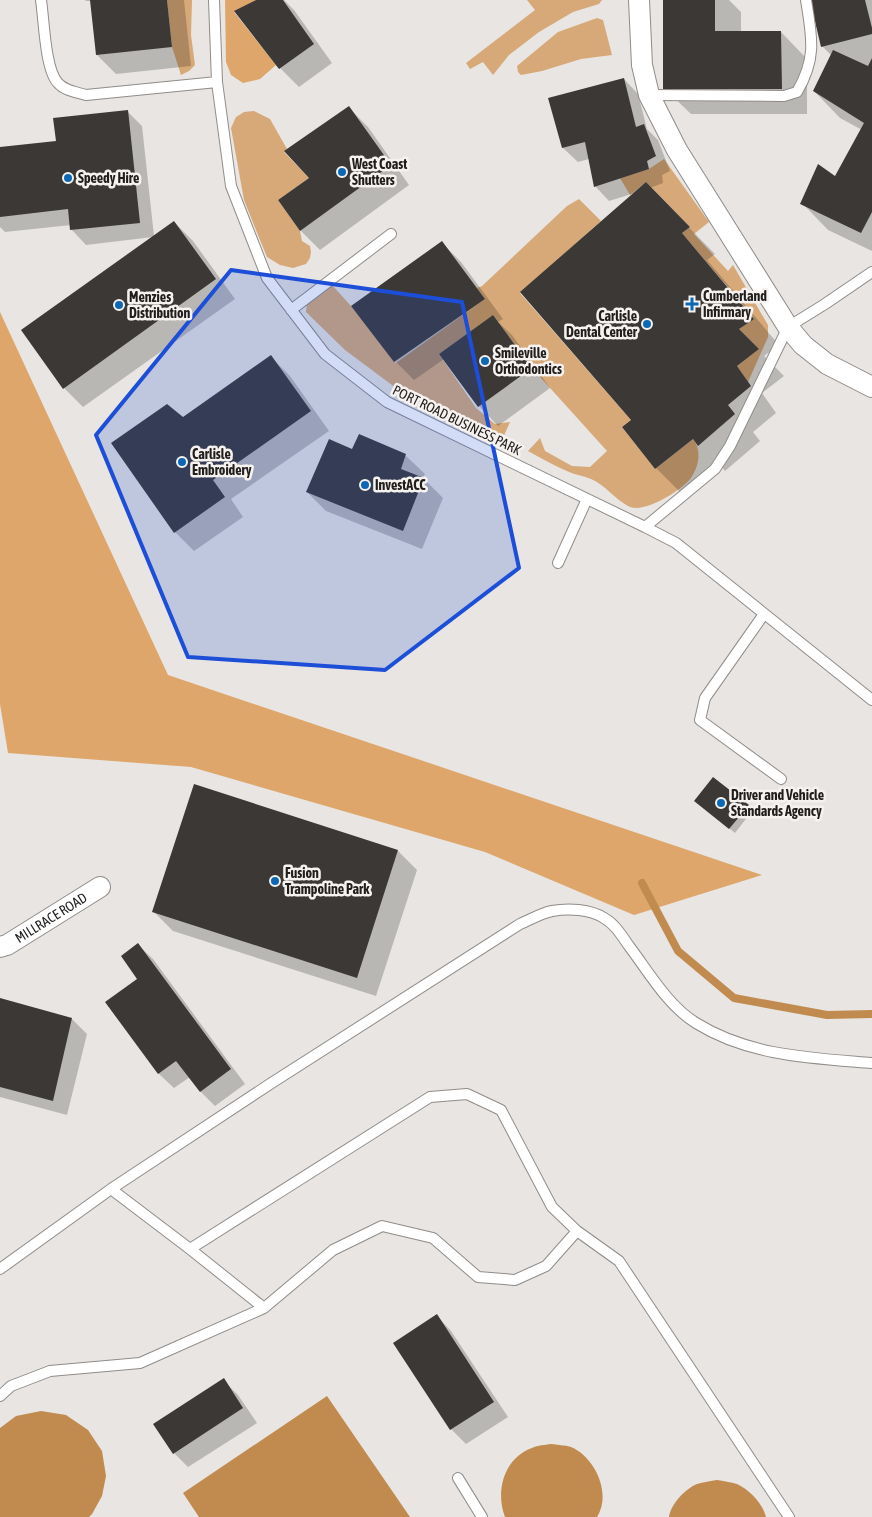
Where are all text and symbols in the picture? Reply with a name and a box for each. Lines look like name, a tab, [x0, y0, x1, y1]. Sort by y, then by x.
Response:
place label: West Coast Shutters	[351, 156, 407, 188]
marker: West Coast Shutters	[336, 166, 348, 178]
place label: Speedy Hire	[78, 170, 139, 186]
marker: Speedy Hire	[62, 172, 74, 184]
place label: Cumberland Infirmary	[703, 288, 767, 320]
place label: Menzies Distribution	[129, 289, 191, 321]
marker: Cumberland Infirmary	[685, 297, 699, 311]
marker: Menzies Distribution	[113, 299, 125, 311]
place label: Carlisle Dental Center	[566, 308, 638, 340]
marker: Carlisle Dental Center	[641, 318, 653, 330]
place label: Smileville Orthodontics	[495, 345, 562, 377]
marker: Smileville Orthodontics	[479, 355, 491, 367]
street label: PORT ROAD BUSINESS PARK	[390, 382, 524, 458]
place label: Carlisle Embroidery	[192, 446, 252, 478]
marker: Carlisle Embroidery	[176, 456, 188, 468]
place label: InvestACC	[375, 477, 426, 493]
marker: InvestACC	[359, 479, 371, 491]
place label: Driver and Vehicle Standards Agency	[731, 787, 824, 819]
marker: Driver and Vehicle Standards Agency	[715, 797, 727, 809]
place label: Fusion Trampoline Park	[285, 865, 370, 897]
marker: Fusion Trampoline Park	[269, 875, 281, 887]
street label: MILLRACE ROAD	[12, 889, 90, 946]

